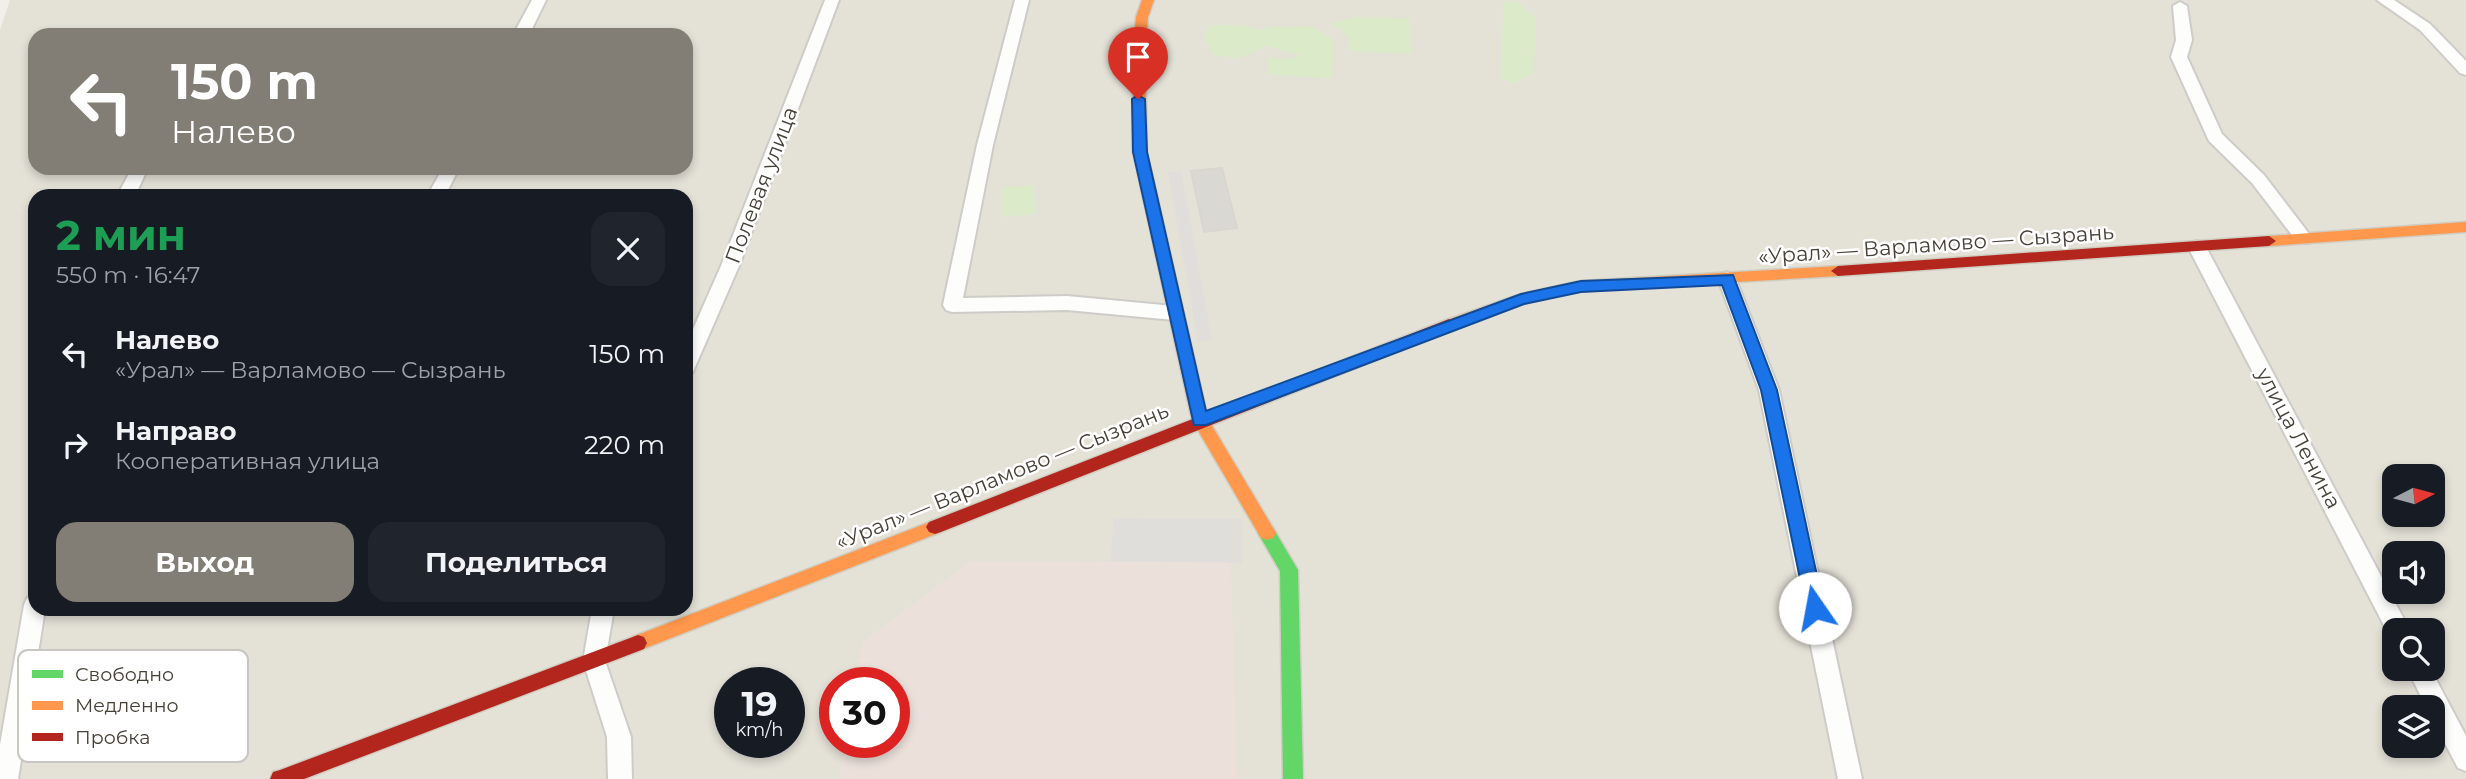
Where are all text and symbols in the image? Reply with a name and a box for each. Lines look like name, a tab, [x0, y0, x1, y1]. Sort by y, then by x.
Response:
pin	[1108, 27, 1168, 99]
icon: arrive	[1119, 38, 1157, 76]
text: 150 m	[171, 52, 318, 111]
icon: left	[56, 56, 147, 147]
street label: Полевая улица	[720, 103, 802, 267]
text: Налево	[171, 112, 296, 151]
text: 2 мин	[56, 209, 186, 261]
button: close	[591, 212, 665, 286]
street label: «Урал» — Варламово — Сызрань	[1757, 219, 2115, 269]
text: 550 m · 16:47	[56, 261, 200, 289]
text: Налево	[115, 324, 219, 356]
icon: left	[56, 335, 94, 373]
text: 150 m	[589, 338, 665, 370]
text: «Урал» — Варламово — Сызрань	[115, 356, 506, 384]
street label: улица Ленина	[2251, 363, 2347, 513]
street label: «Урал» — Варламово — Сызрань	[832, 398, 1172, 554]
text: Направо	[115, 415, 236, 447]
icon: right	[56, 426, 94, 464]
text: 220 m	[584, 429, 665, 461]
text: Кооперативная улица	[115, 447, 380, 475]
north arrow	[2382, 464, 2445, 527]
map controls	[2382, 464, 2445, 758]
button: Выход	[56, 522, 354, 602]
button: Поделиться	[368, 522, 665, 602]
button: sound	[2382, 541, 2445, 604]
position arrow	[1778, 571, 1852, 645]
button: search	[2382, 618, 2445, 681]
legend	[18, 650, 248, 762]
text: Свободно	[75, 663, 174, 686]
speed limit sign: 30	[819, 667, 910, 758]
text: 19	[741, 682, 778, 725]
text: Медленно	[75, 694, 179, 717]
button: layers	[2382, 695, 2445, 758]
text: km/h	[735, 719, 784, 741]
text: Пробка	[75, 726, 150, 749]

